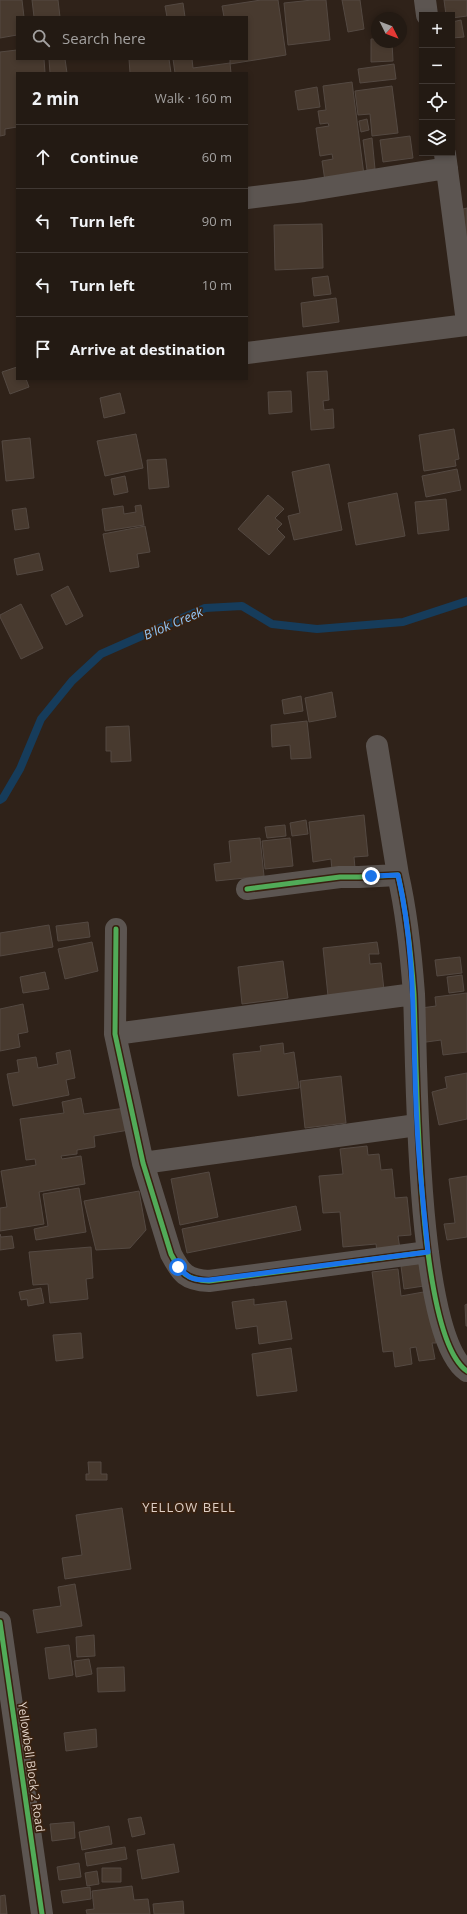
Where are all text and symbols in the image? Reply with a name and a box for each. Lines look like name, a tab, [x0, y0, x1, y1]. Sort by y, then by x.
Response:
north arrow	[371, 12, 407, 48]
map controls	[419, 12, 455, 156]
button: +	[419, 12, 455, 48]
search box	[16, 16, 248, 60]
icon: search	[30, 27, 52, 49]
text: Search here	[62, 28, 146, 48]
button: −	[419, 48, 455, 84]
button: locate	[419, 84, 455, 120]
text: 2 min	[32, 87, 79, 110]
text: Walk · 160 m	[155, 89, 232, 107]
button: layers	[419, 120, 455, 156]
icon: ahead	[32, 146, 54, 168]
text: Continue	[70, 147, 138, 167]
text: 60 m	[202, 148, 232, 166]
icon: left	[32, 210, 54, 232]
text: Turn left	[70, 211, 135, 231]
text: 90 m	[202, 212, 232, 230]
icon: left	[32, 274, 54, 296]
text: Turn left	[70, 275, 135, 295]
text: 10 m	[202, 276, 232, 294]
icon: arrive	[32, 338, 54, 360]
text: Arrive at destination	[70, 339, 225, 359]
water label: B'lok Creek	[140, 602, 206, 644]
route end	[362, 867, 380, 885]
route start	[169, 1258, 187, 1276]
district label: YELLOW BELL	[142, 1498, 236, 1516]
street label: Yellowbell Block 2 Road	[14, 1701, 49, 1833]

